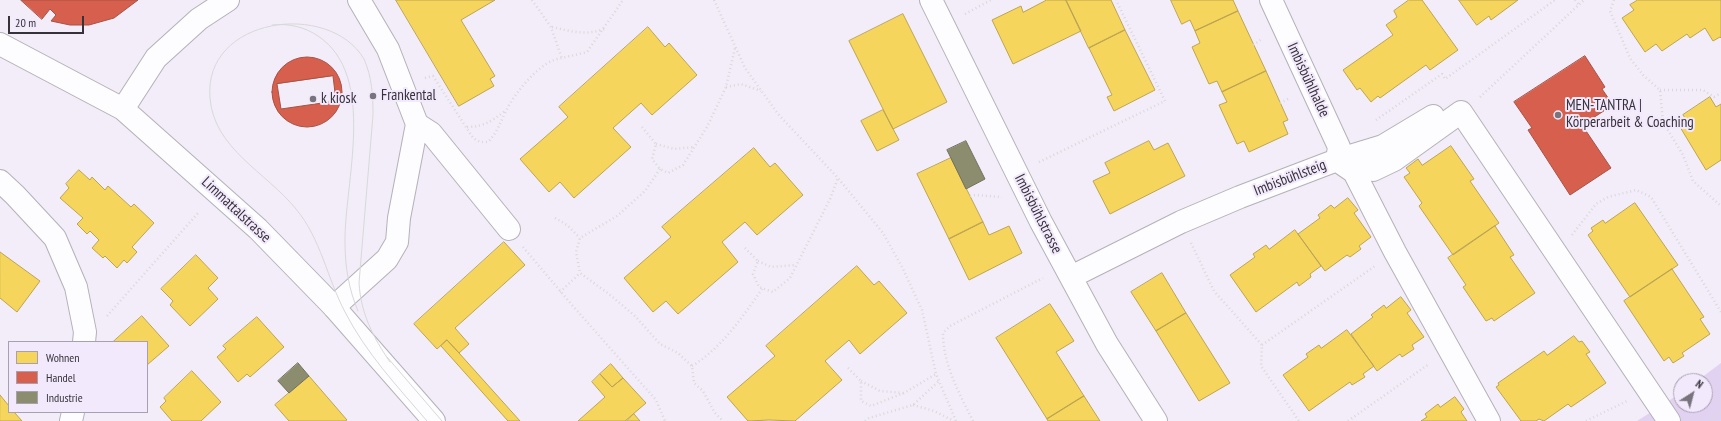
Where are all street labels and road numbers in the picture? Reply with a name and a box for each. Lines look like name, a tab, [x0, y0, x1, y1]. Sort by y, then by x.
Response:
street label: Imbisbühlhalde	[1283, 40, 1333, 120]
street label: Imbisbühlsteig	[1251, 156, 1329, 200]
street label: Imbisbühlstrasse	[1010, 171, 1066, 257]
street label: Limmattalstrasse	[198, 173, 274, 247]

